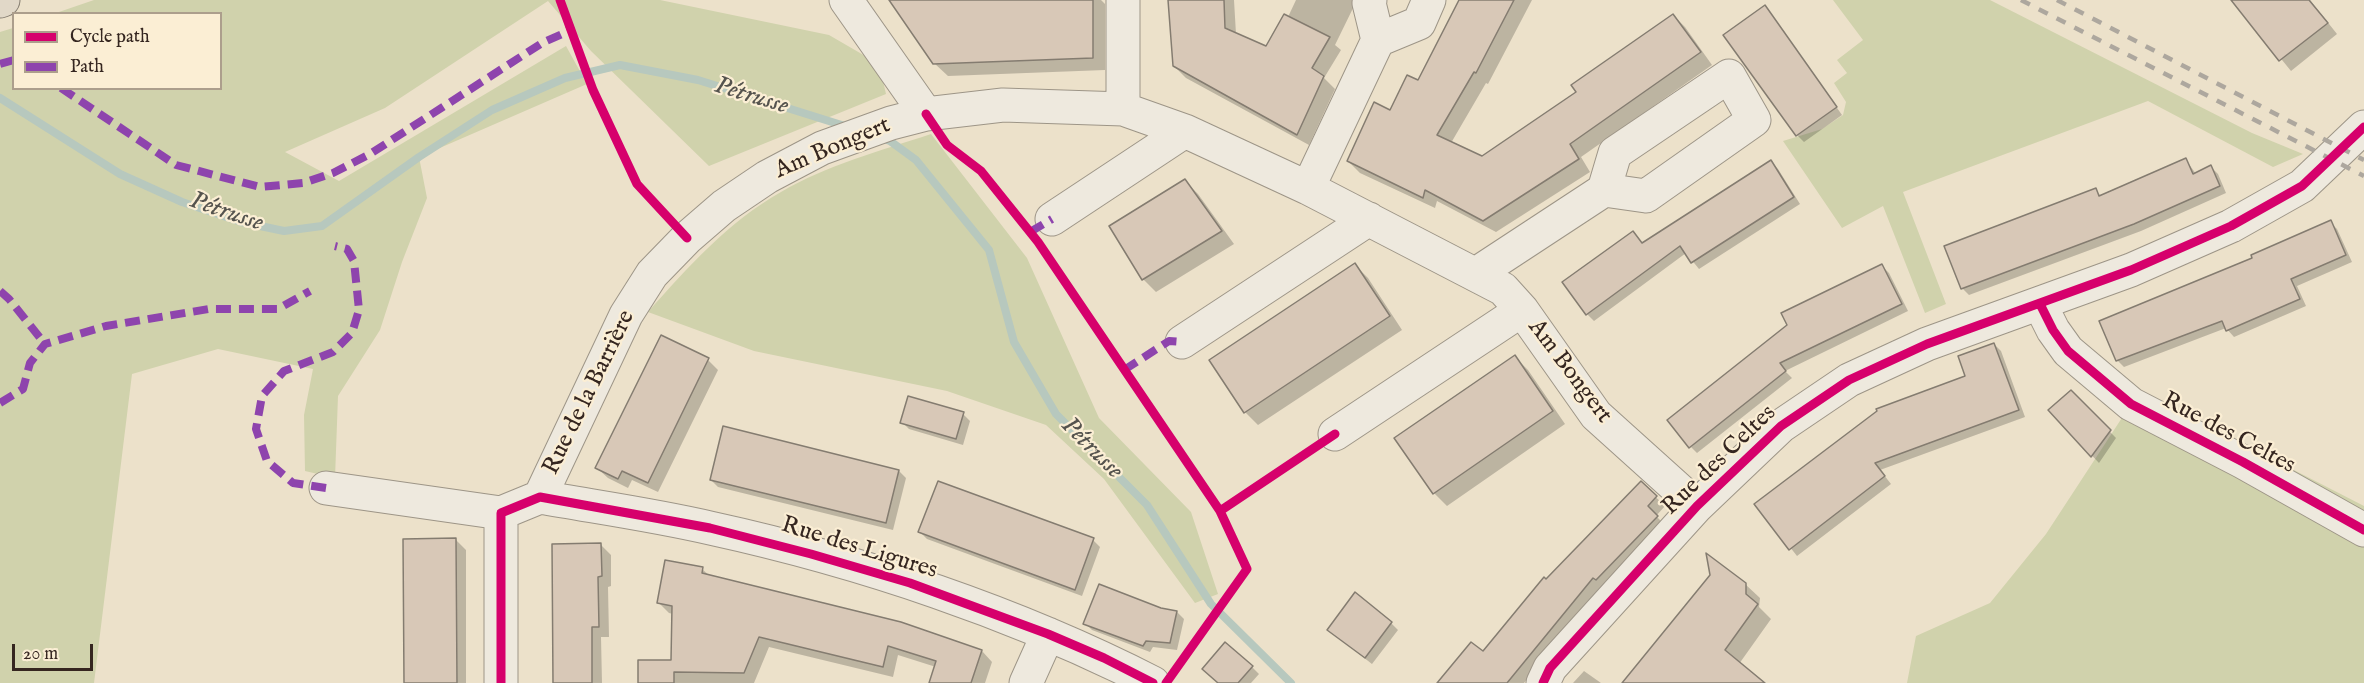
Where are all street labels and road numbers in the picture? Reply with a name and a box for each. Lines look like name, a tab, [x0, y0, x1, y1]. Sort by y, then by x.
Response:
street label: Am Bongert	[771, 112, 895, 186]
street label: Rue de la Barrière	[538, 306, 642, 480]
street label: Am Bongert	[1521, 314, 1617, 430]
street label: Rue des Celtes	[2156, 387, 2300, 481]
street label: Rue des Celtes	[1657, 400, 1783, 522]
street label: Rue des Ligures	[778, 512, 940, 586]

